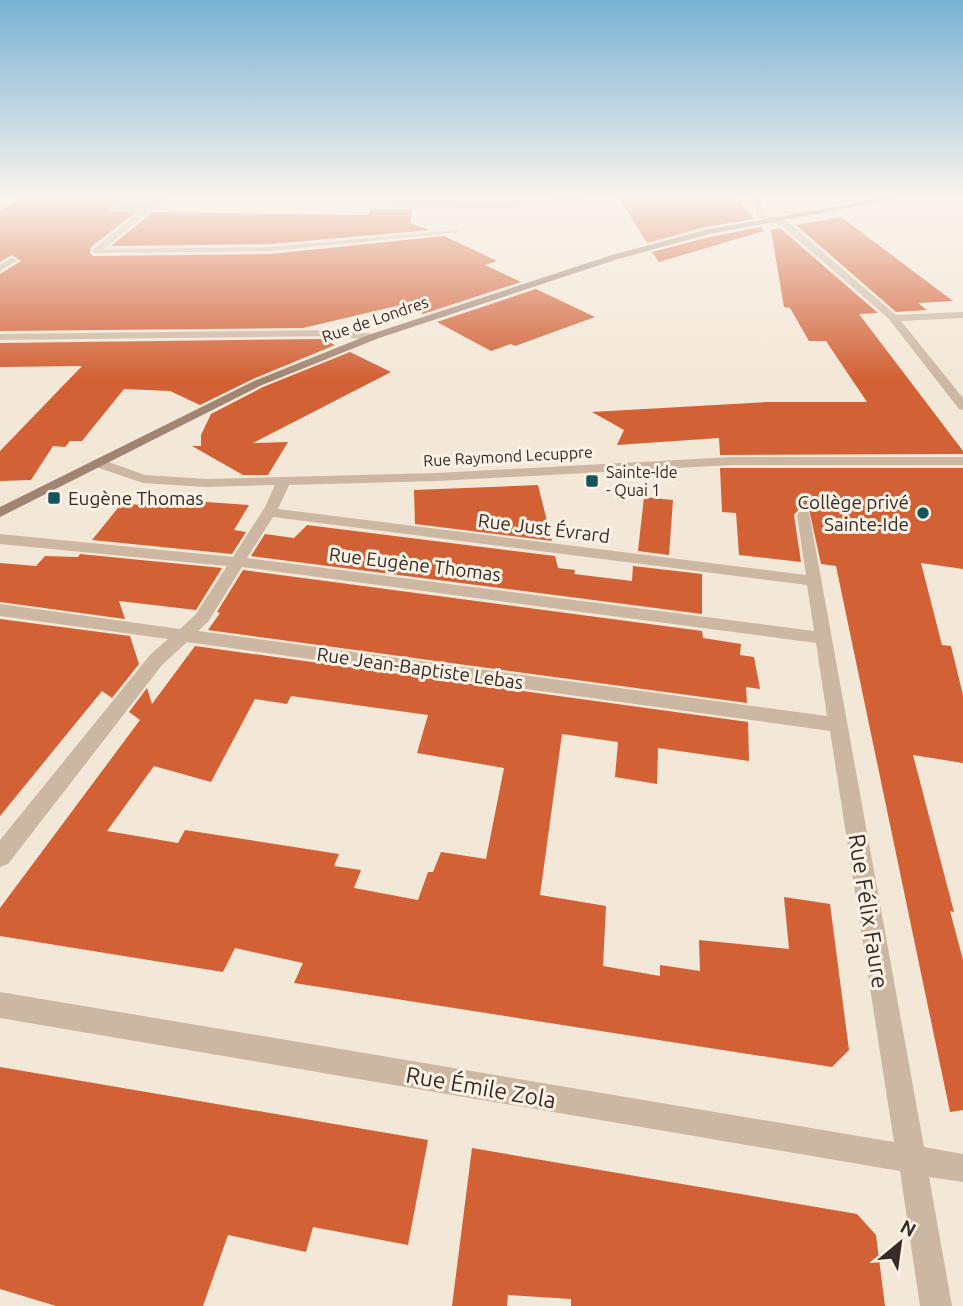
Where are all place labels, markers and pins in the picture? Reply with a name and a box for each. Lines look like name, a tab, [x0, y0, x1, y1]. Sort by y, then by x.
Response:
place label: Sainte-Ide - Quai 1	[606, 463, 678, 499]
marker: Sainte-Ide - Quai 1	[584, 473, 600, 489]
place label: Eugène Thomas	[68, 487, 203, 509]
marker: Eugène Thomas	[46, 490, 62, 506]
place label: Collège privé Sainte-Ide	[797, 491, 909, 535]
marker: Collège privé Sainte-Ide	[915, 505, 931, 521]

